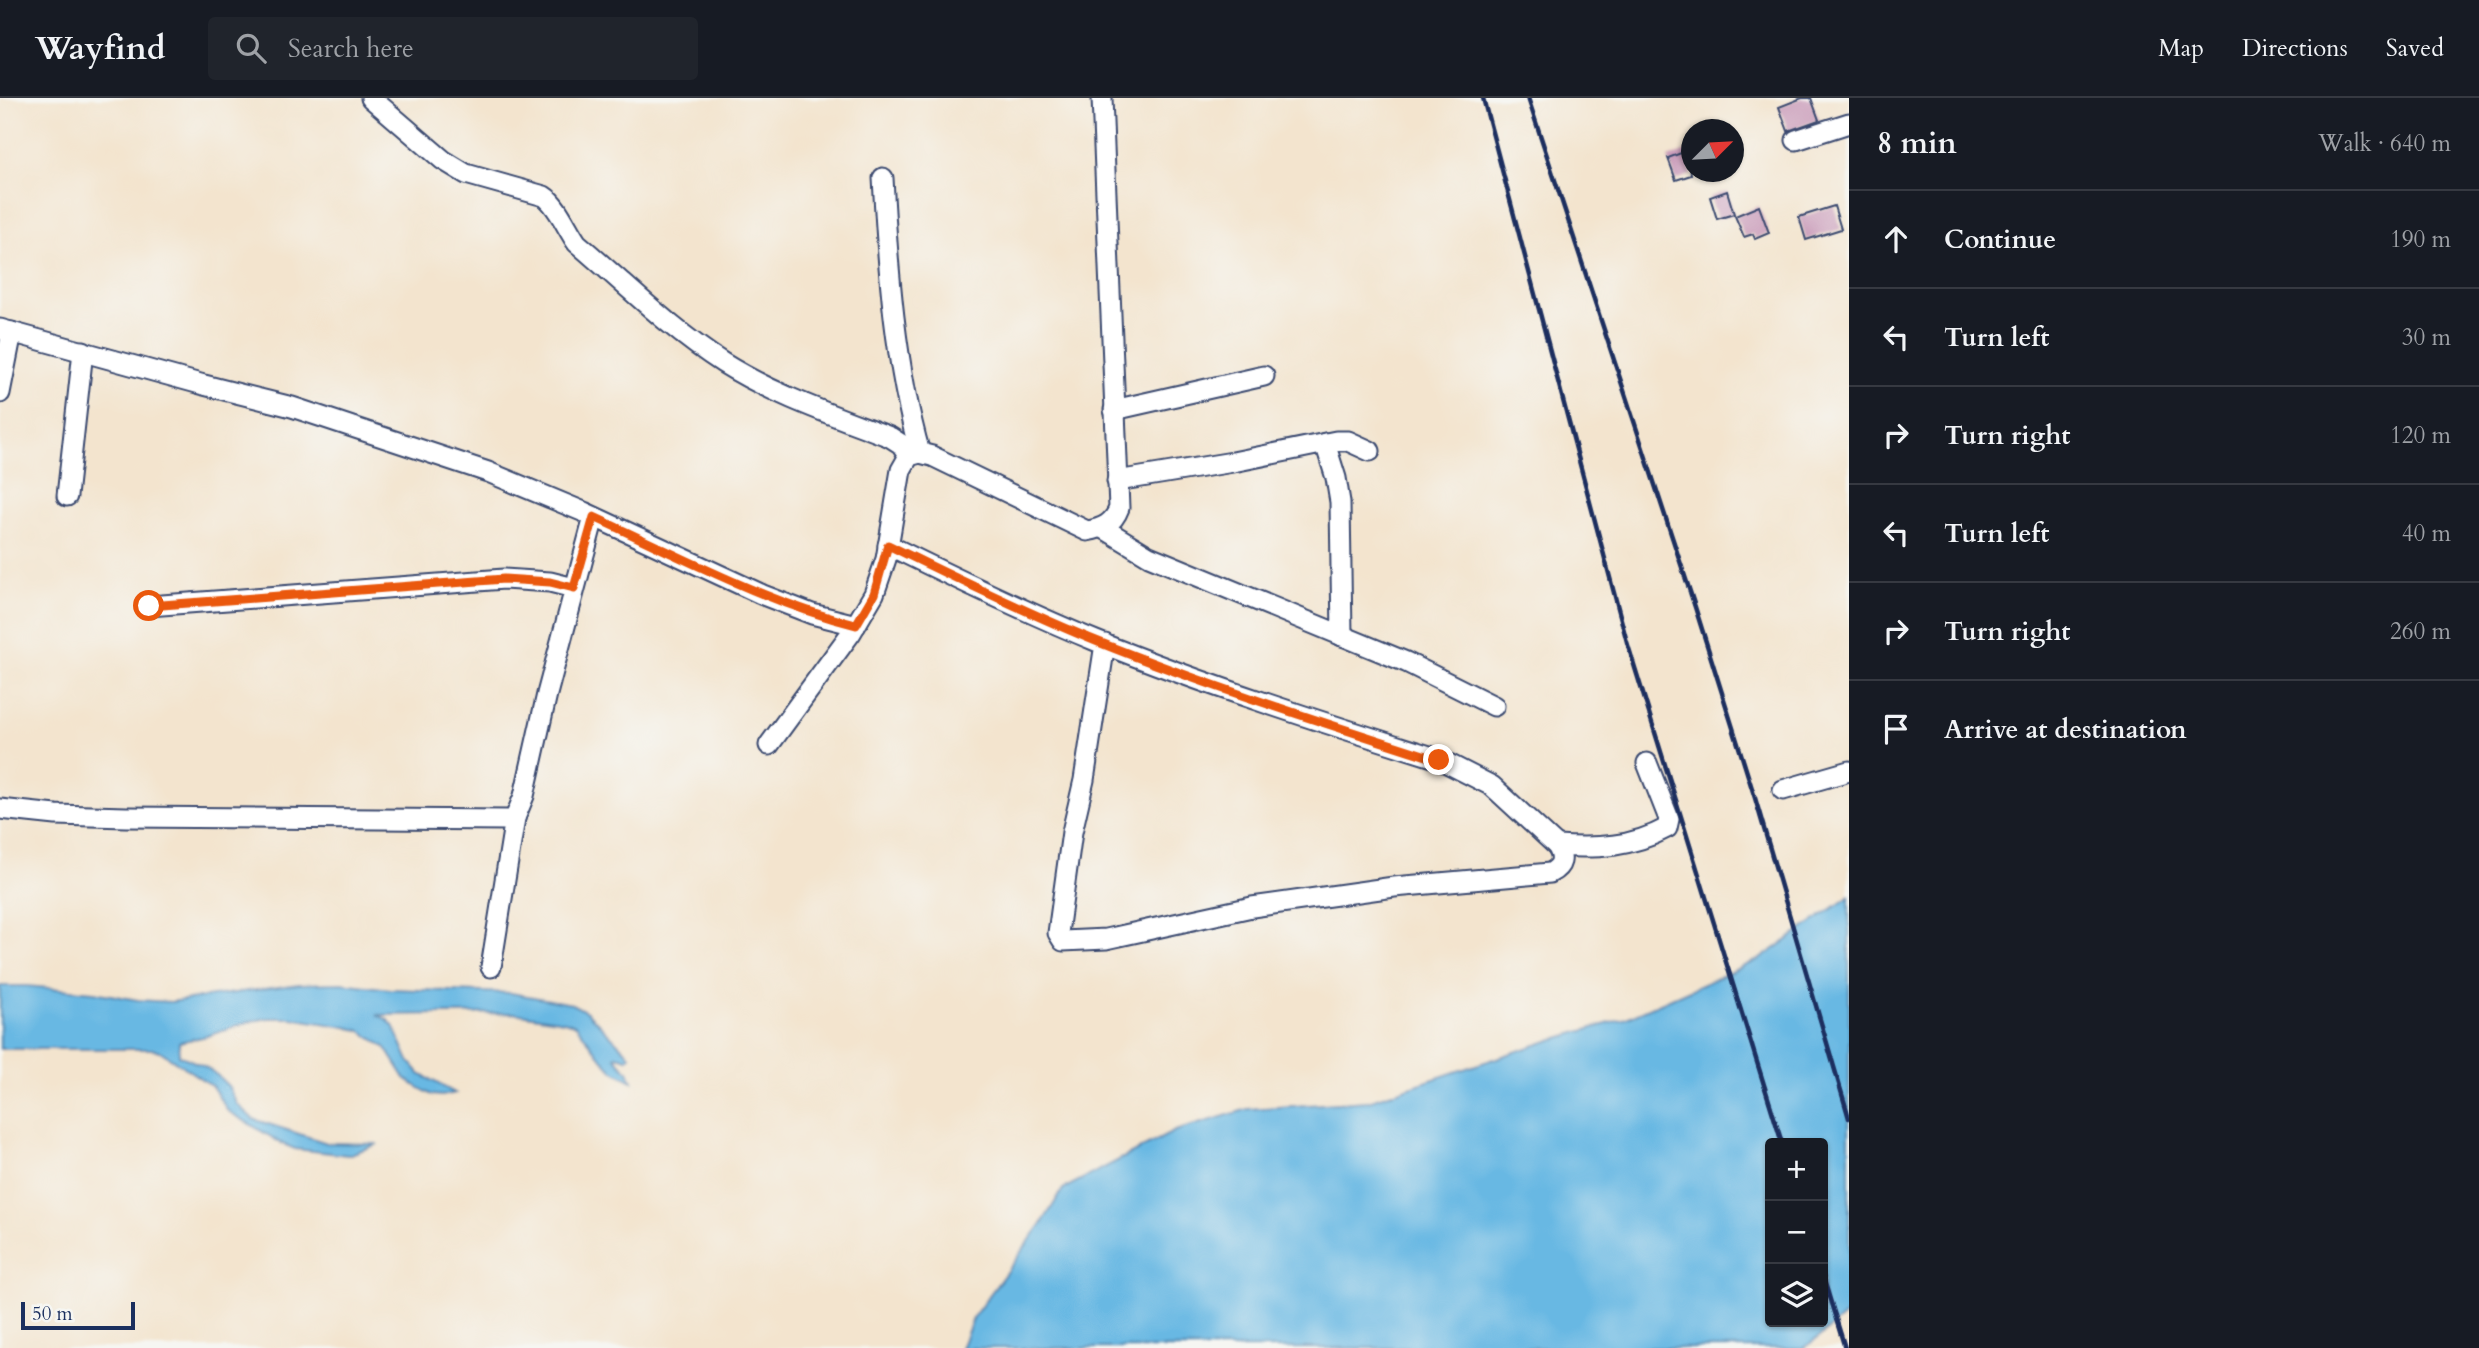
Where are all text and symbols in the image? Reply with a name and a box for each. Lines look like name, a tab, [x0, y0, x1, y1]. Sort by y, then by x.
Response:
search box	[208, 17, 698, 80]
text: Wayfind	[35, 26, 166, 71]
icon: search	[232, 29, 270, 67]
text: Search here	[288, 31, 414, 66]
text: Map	[2158, 32, 2204, 65]
text: Directions	[2242, 32, 2348, 65]
text: Saved	[2386, 32, 2444, 65]
north arrow	[1681, 119, 1744, 182]
text: 8 min	[1877, 123, 1957, 164]
text: Walk · 640 m	[2318, 128, 2451, 159]
icon: ahead	[1877, 220, 1915, 258]
text: Continue	[1944, 222, 2056, 257]
text: 190 m	[2390, 224, 2451, 255]
icon: left	[1877, 318, 1915, 356]
text: Turn left	[1944, 320, 2049, 355]
text: 30 m	[2402, 322, 2451, 353]
icon: right	[1877, 416, 1915, 454]
text: Turn right	[1944, 418, 2071, 453]
text: 120 m	[2390, 420, 2451, 451]
icon: left	[1877, 514, 1915, 552]
text: Turn left	[1944, 516, 2049, 551]
text: 40 m	[2402, 518, 2451, 549]
route start	[133, 590, 164, 621]
icon: right	[1877, 612, 1915, 650]
text: Turn right	[1944, 614, 2071, 649]
text: 260 m	[2390, 616, 2451, 647]
icon: arrive	[1877, 710, 1915, 748]
text: Arrive at destination	[1944, 712, 2187, 747]
route end	[1423, 744, 1454, 775]
map controls	[1765, 1138, 1828, 1327]
button: +	[1765, 1138, 1828, 1201]
button: −	[1765, 1201, 1828, 1264]
button: layers	[1765, 1264, 1828, 1327]
scale bar	[21, 1299, 135, 1331]
text: 50 m	[32, 1301, 73, 1327]

